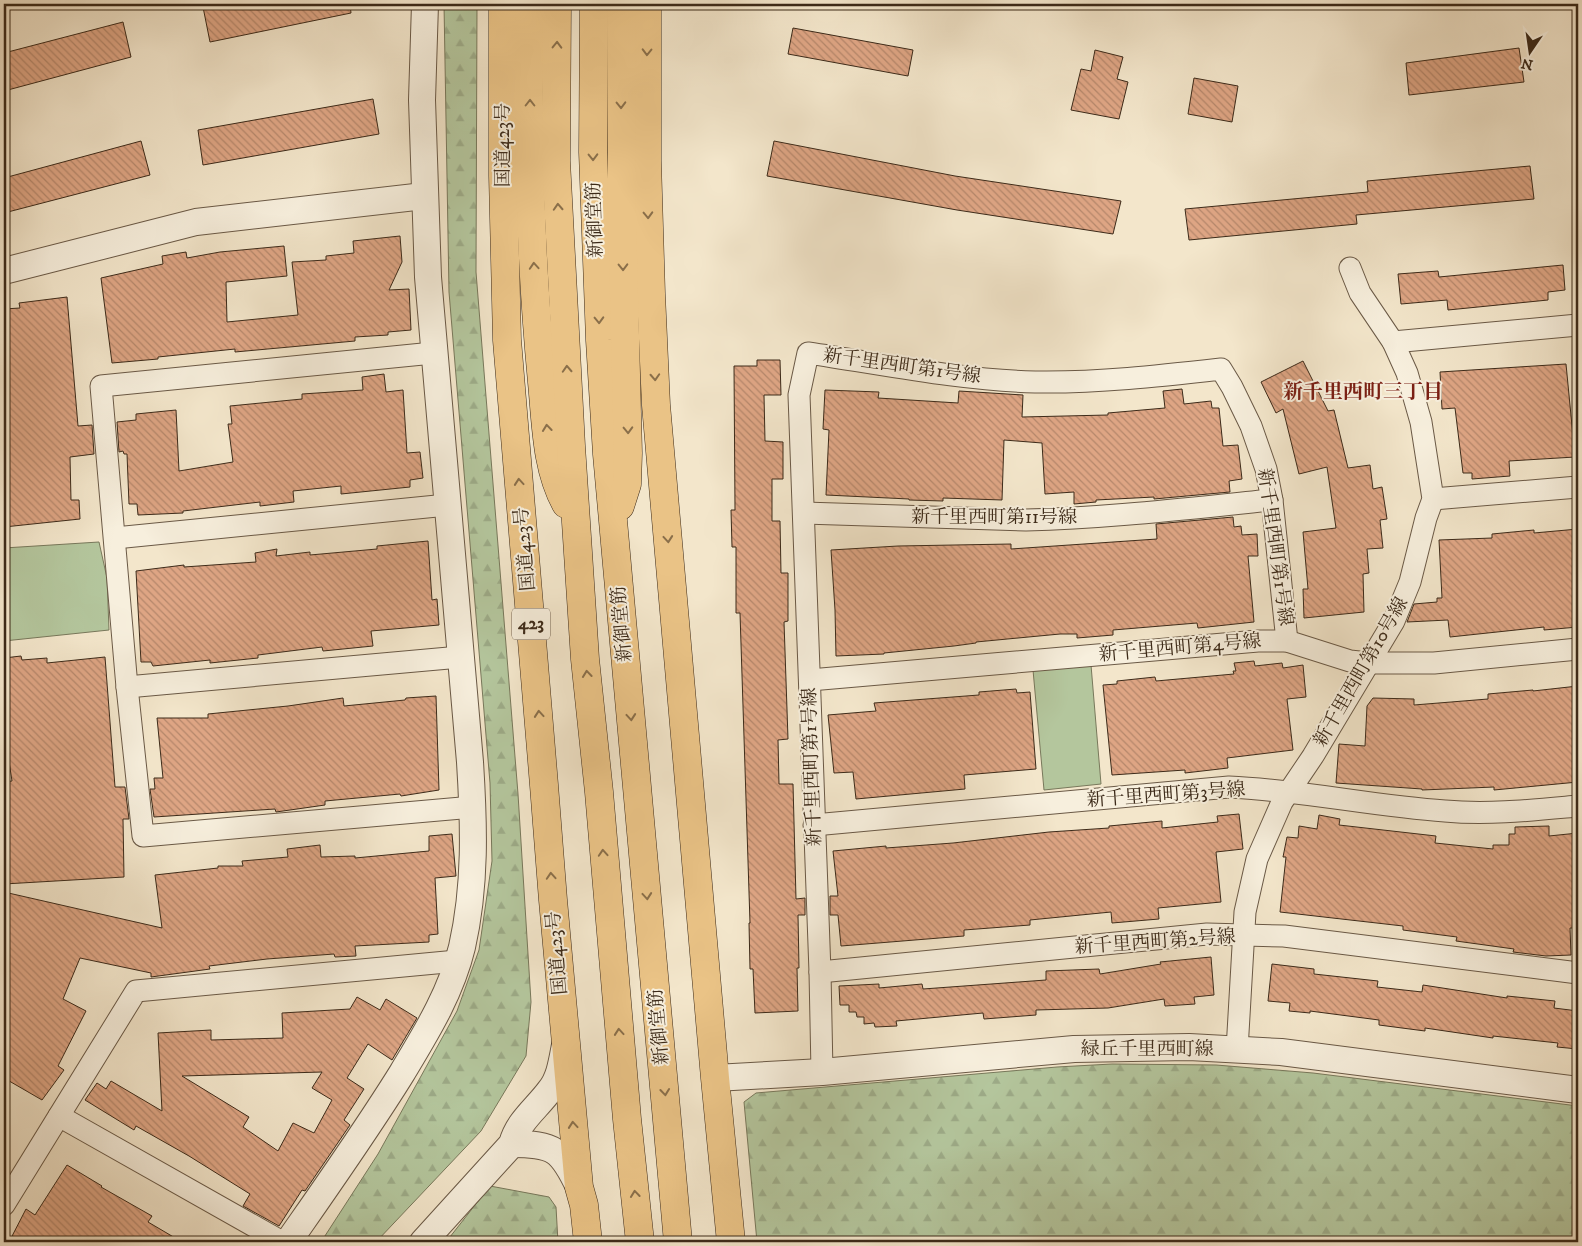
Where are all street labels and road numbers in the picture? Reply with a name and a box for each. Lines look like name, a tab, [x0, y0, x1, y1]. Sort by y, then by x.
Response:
street label: 国道423号	[492, 103, 515, 187]
street label: 新御堂筋	[582, 182, 608, 258]
street label: 新千里西町第1号線	[822, 344, 982, 388]
street label: 新千里西町第1号線	[1253, 467, 1297, 627]
street label: 国道423号	[510, 506, 540, 592]
street label: 新千里西町第11号線	[911, 506, 1077, 529]
street label: 新御堂筋	[607, 585, 637, 663]
street label: 新千里西町第10号線	[1309, 593, 1413, 751]
road number: 423	[512, 608, 550, 640]
street label: 新千里西町第4号線	[1098, 629, 1262, 667]
street label: 新千里西町第1号線	[798, 687, 826, 847]
street label: 新千里西町第3号線	[1086, 778, 1246, 812]
street label: 国道423号	[542, 910, 572, 996]
street label: 新千里西町第2号線	[1074, 925, 1236, 959]
street label: 新御堂筋	[644, 988, 674, 1066]
street label: 緑丘千里西町線	[1080, 1038, 1214, 1061]

